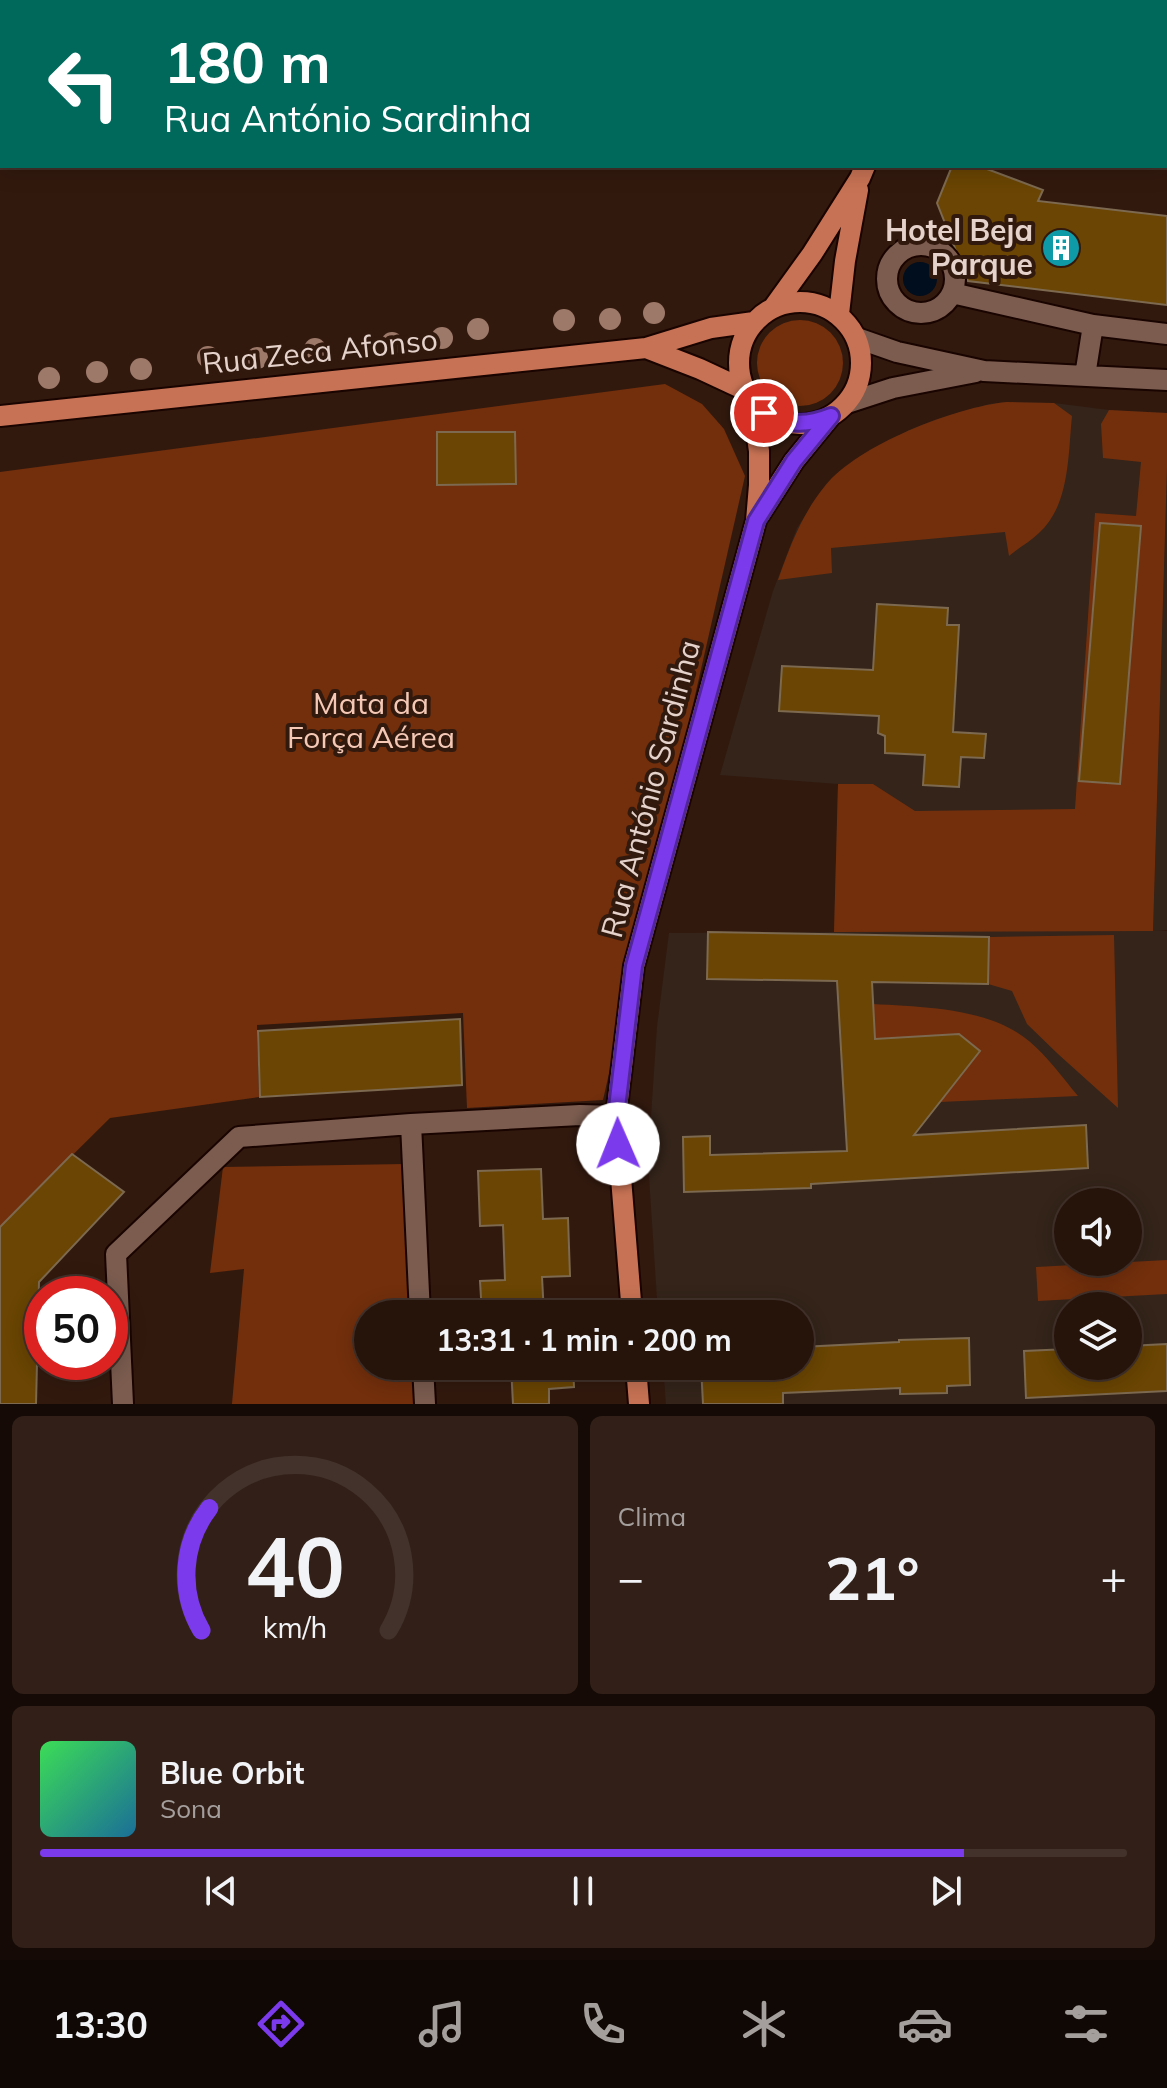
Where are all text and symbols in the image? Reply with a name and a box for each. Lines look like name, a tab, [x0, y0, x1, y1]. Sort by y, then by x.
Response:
text: 180 m	[164, 27, 331, 97]
icon: left	[32, 32, 136, 136]
text: Rua António Sardinha	[164, 96, 532, 141]
place label: Hotel Beja Parque	[885, 211, 1033, 283]
building icon: Hotel Beja Parque	[1040, 227, 1082, 269]
street label: Rua Zeca Afonso	[200, 320, 439, 382]
pin	[730, 379, 798, 447]
icon: arrive	[742, 391, 786, 435]
street label: Rua António Sardinha	[592, 636, 708, 942]
park label: Mata da Força Aérea	[287, 684, 455, 756]
position arrow	[576, 1102, 660, 1186]
map controls	[1054, 1188, 1142, 1380]
button: sound	[1054, 1188, 1142, 1276]
speed limit sign: 50	[24, 1276, 128, 1380]
button: layers	[1054, 1292, 1142, 1380]
text: 13:31 · 1 min · 200 m	[436, 1321, 732, 1359]
text: Clima	[618, 1500, 686, 1533]
text: 40	[245, 1513, 345, 1618]
text: 21°	[825, 1540, 920, 1615]
text: −	[618, 1550, 644, 1605]
text: +	[1101, 1550, 1127, 1605]
text: km/h	[262, 1609, 327, 1645]
text: Blue Orbit	[160, 1754, 304, 1792]
text: Sona	[160, 1792, 222, 1825]
icon: previous	[199, 1869, 243, 1913]
icon: pause	[561, 1869, 605, 1913]
icon: next	[924, 1869, 968, 1913]
icon: directions	[253, 1996, 309, 2052]
icon: music	[414, 1996, 470, 2052]
icon: phone	[575, 1996, 631, 2052]
icon: climate	[736, 1996, 792, 2052]
icon: car	[897, 1996, 953, 2052]
icon: filters	[1058, 1996, 1114, 2052]
text: 13:30	[53, 2002, 148, 2047]

